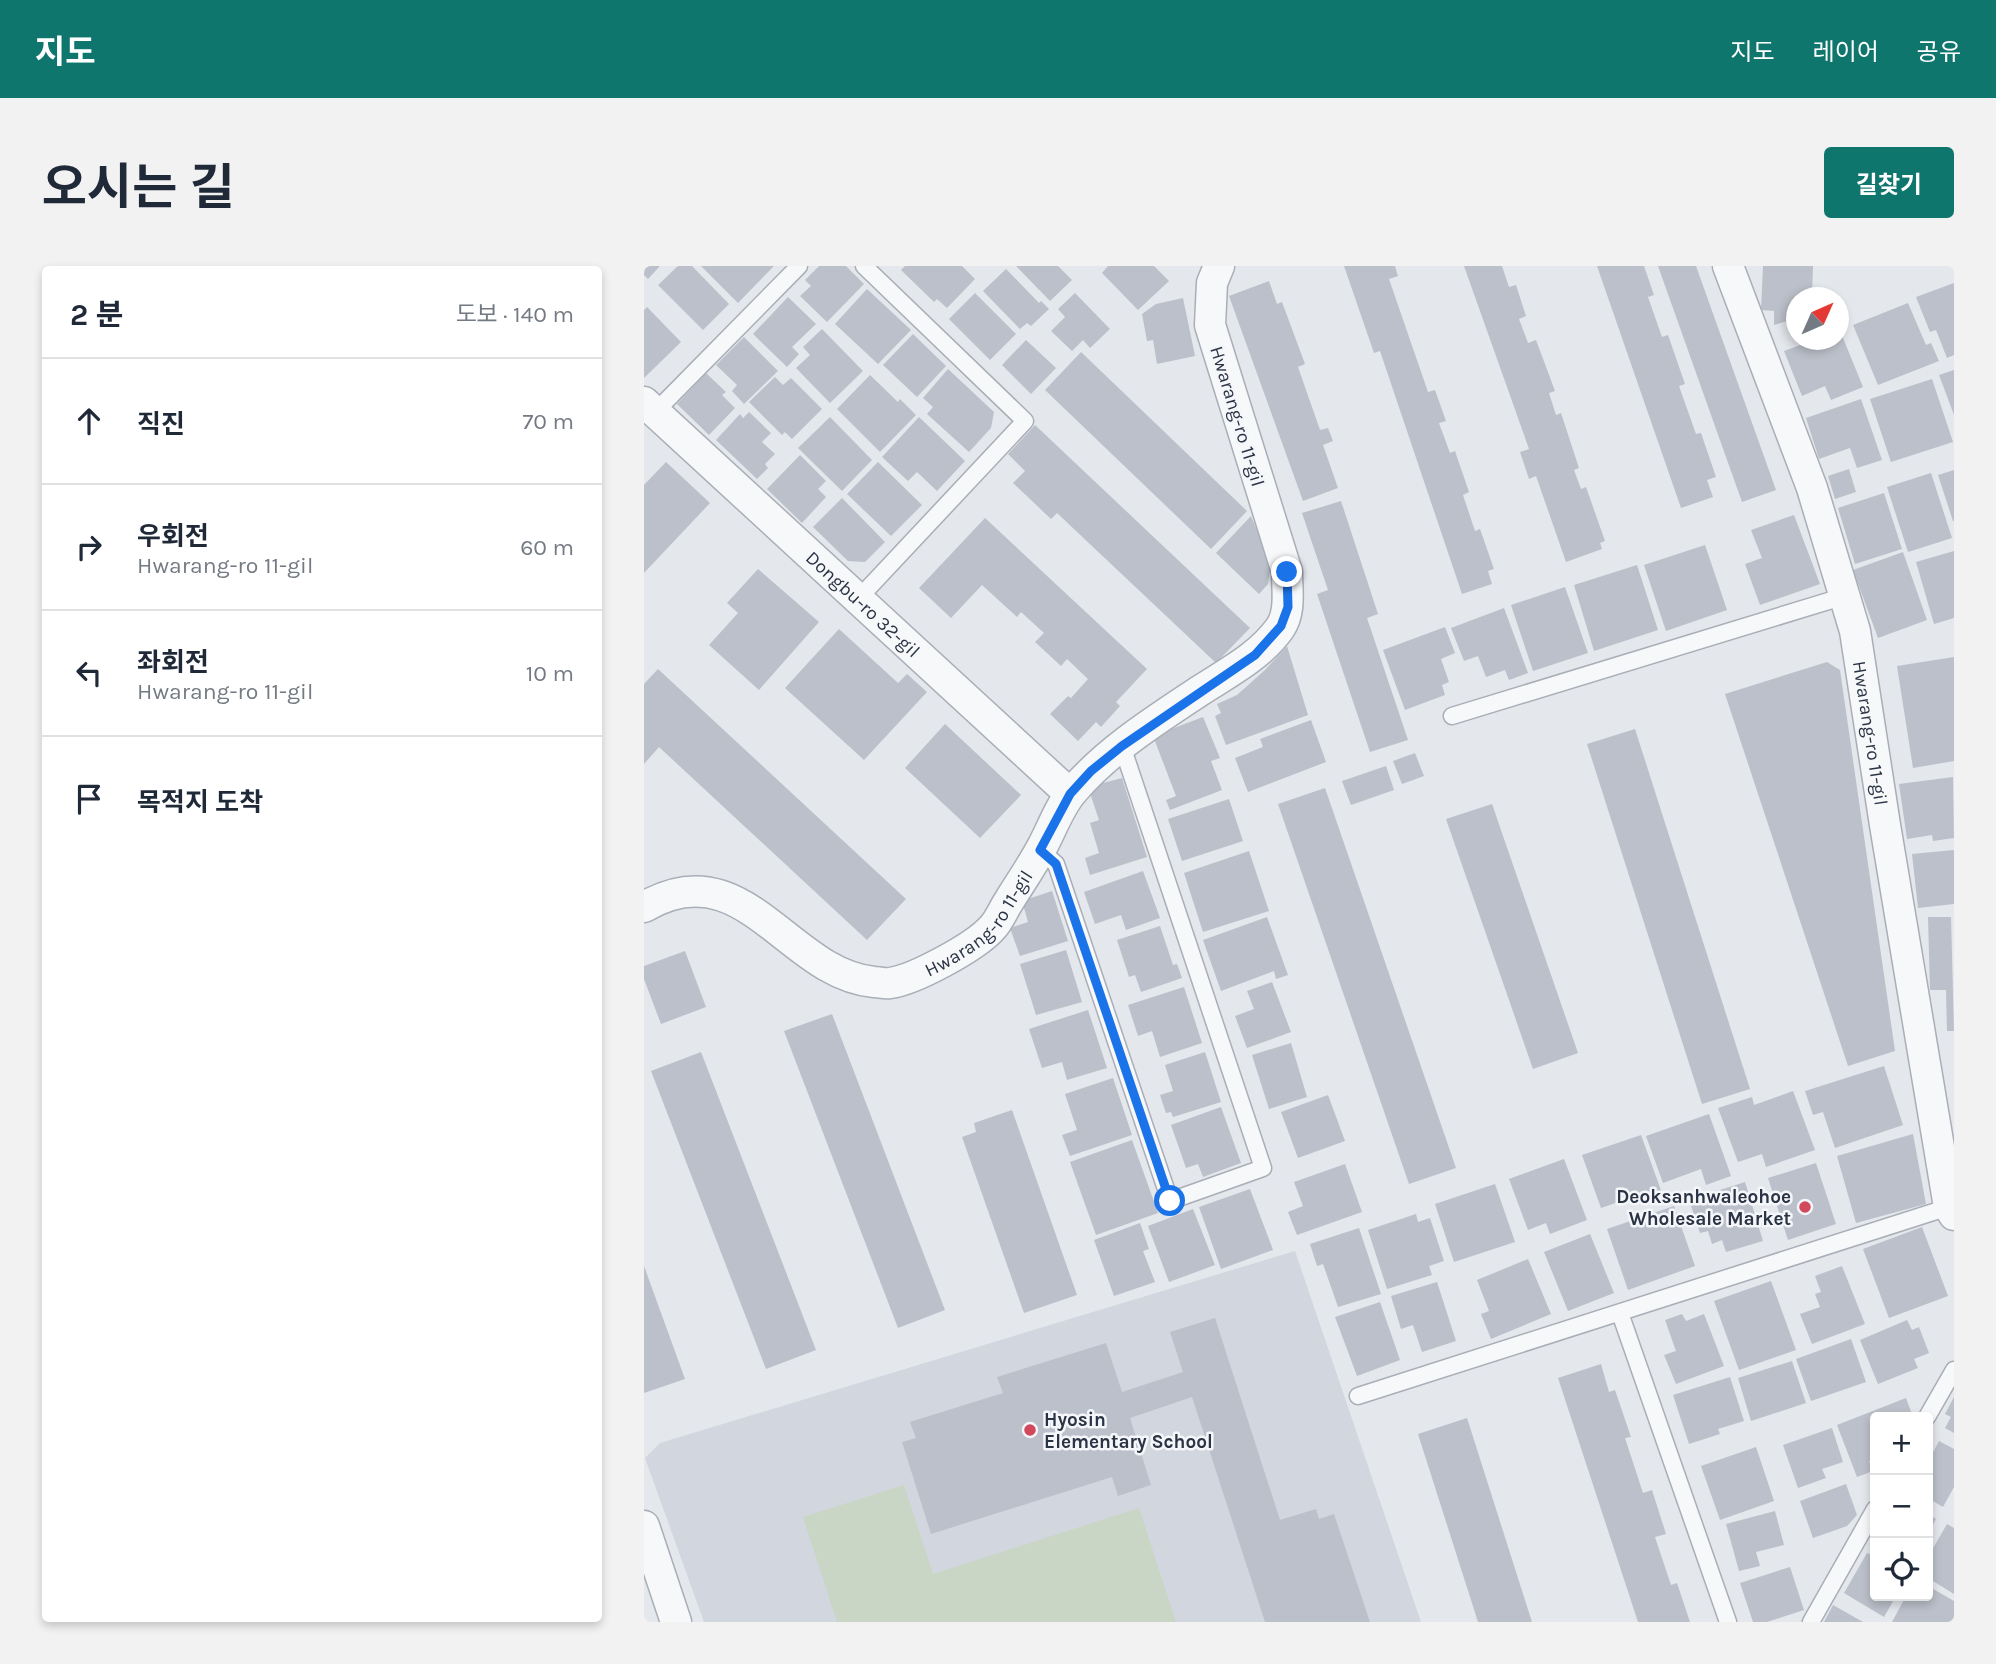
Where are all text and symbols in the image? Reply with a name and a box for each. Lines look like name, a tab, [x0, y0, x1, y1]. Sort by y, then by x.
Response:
text: 지도	[35, 33, 96, 71]
text: 지도	[1730, 38, 1775, 66]
text: 레이어	[1813, 38, 1879, 66]
text: 공유	[1917, 38, 1961, 66]
button: 길찾기	[1824, 147, 1954, 218]
text: 오시는 길	[42, 159, 235, 216]
north arrow	[1786, 287, 1849, 350]
text: 2 분	[70, 297, 123, 333]
text: 도보 · 140 m	[456, 301, 574, 328]
street label: Hwarang-ro 11-gil	[1205, 343, 1269, 489]
icon: ahead	[70, 402, 108, 440]
text: 70 m	[523, 408, 574, 435]
text: 직진	[137, 409, 185, 440]
text: 우회전	[137, 521, 209, 552]
icon: right	[70, 528, 108, 566]
text: 60 m	[520, 534, 574, 561]
street label: Dongbu-ro 32-gil	[801, 547, 924, 662]
text: Hwarang-ro 11-gil	[137, 552, 313, 579]
route end	[1271, 556, 1302, 587]
text: 좌회전	[137, 647, 209, 678]
icon: left	[70, 654, 108, 692]
text: 10 m	[526, 660, 574, 687]
street label: Hwarang-ro 11-gil	[1848, 660, 1892, 807]
text: Hwarang-ro 11-gil	[137, 678, 313, 705]
icon: arrive	[70, 780, 108, 818]
text: 목적지 도착	[137, 787, 263, 818]
street label: Hwarang-ro 11-gil	[921, 866, 1038, 981]
route start	[1154, 1185, 1185, 1216]
place label: Deoksanhwaleohoe Wholesale Market	[1616, 1186, 1791, 1230]
marker: Deoksanhwaleohoe Wholesale Market	[1797, 1199, 1813, 1215]
place label: Hyosin Elementary School	[1044, 1409, 1213, 1453]
map controls	[1870, 1412, 1933, 1601]
button: +	[1870, 1412, 1933, 1475]
marker: Hyosin Elementary School	[1022, 1422, 1038, 1438]
button: −	[1870, 1475, 1933, 1538]
button: locate	[1870, 1538, 1933, 1601]

